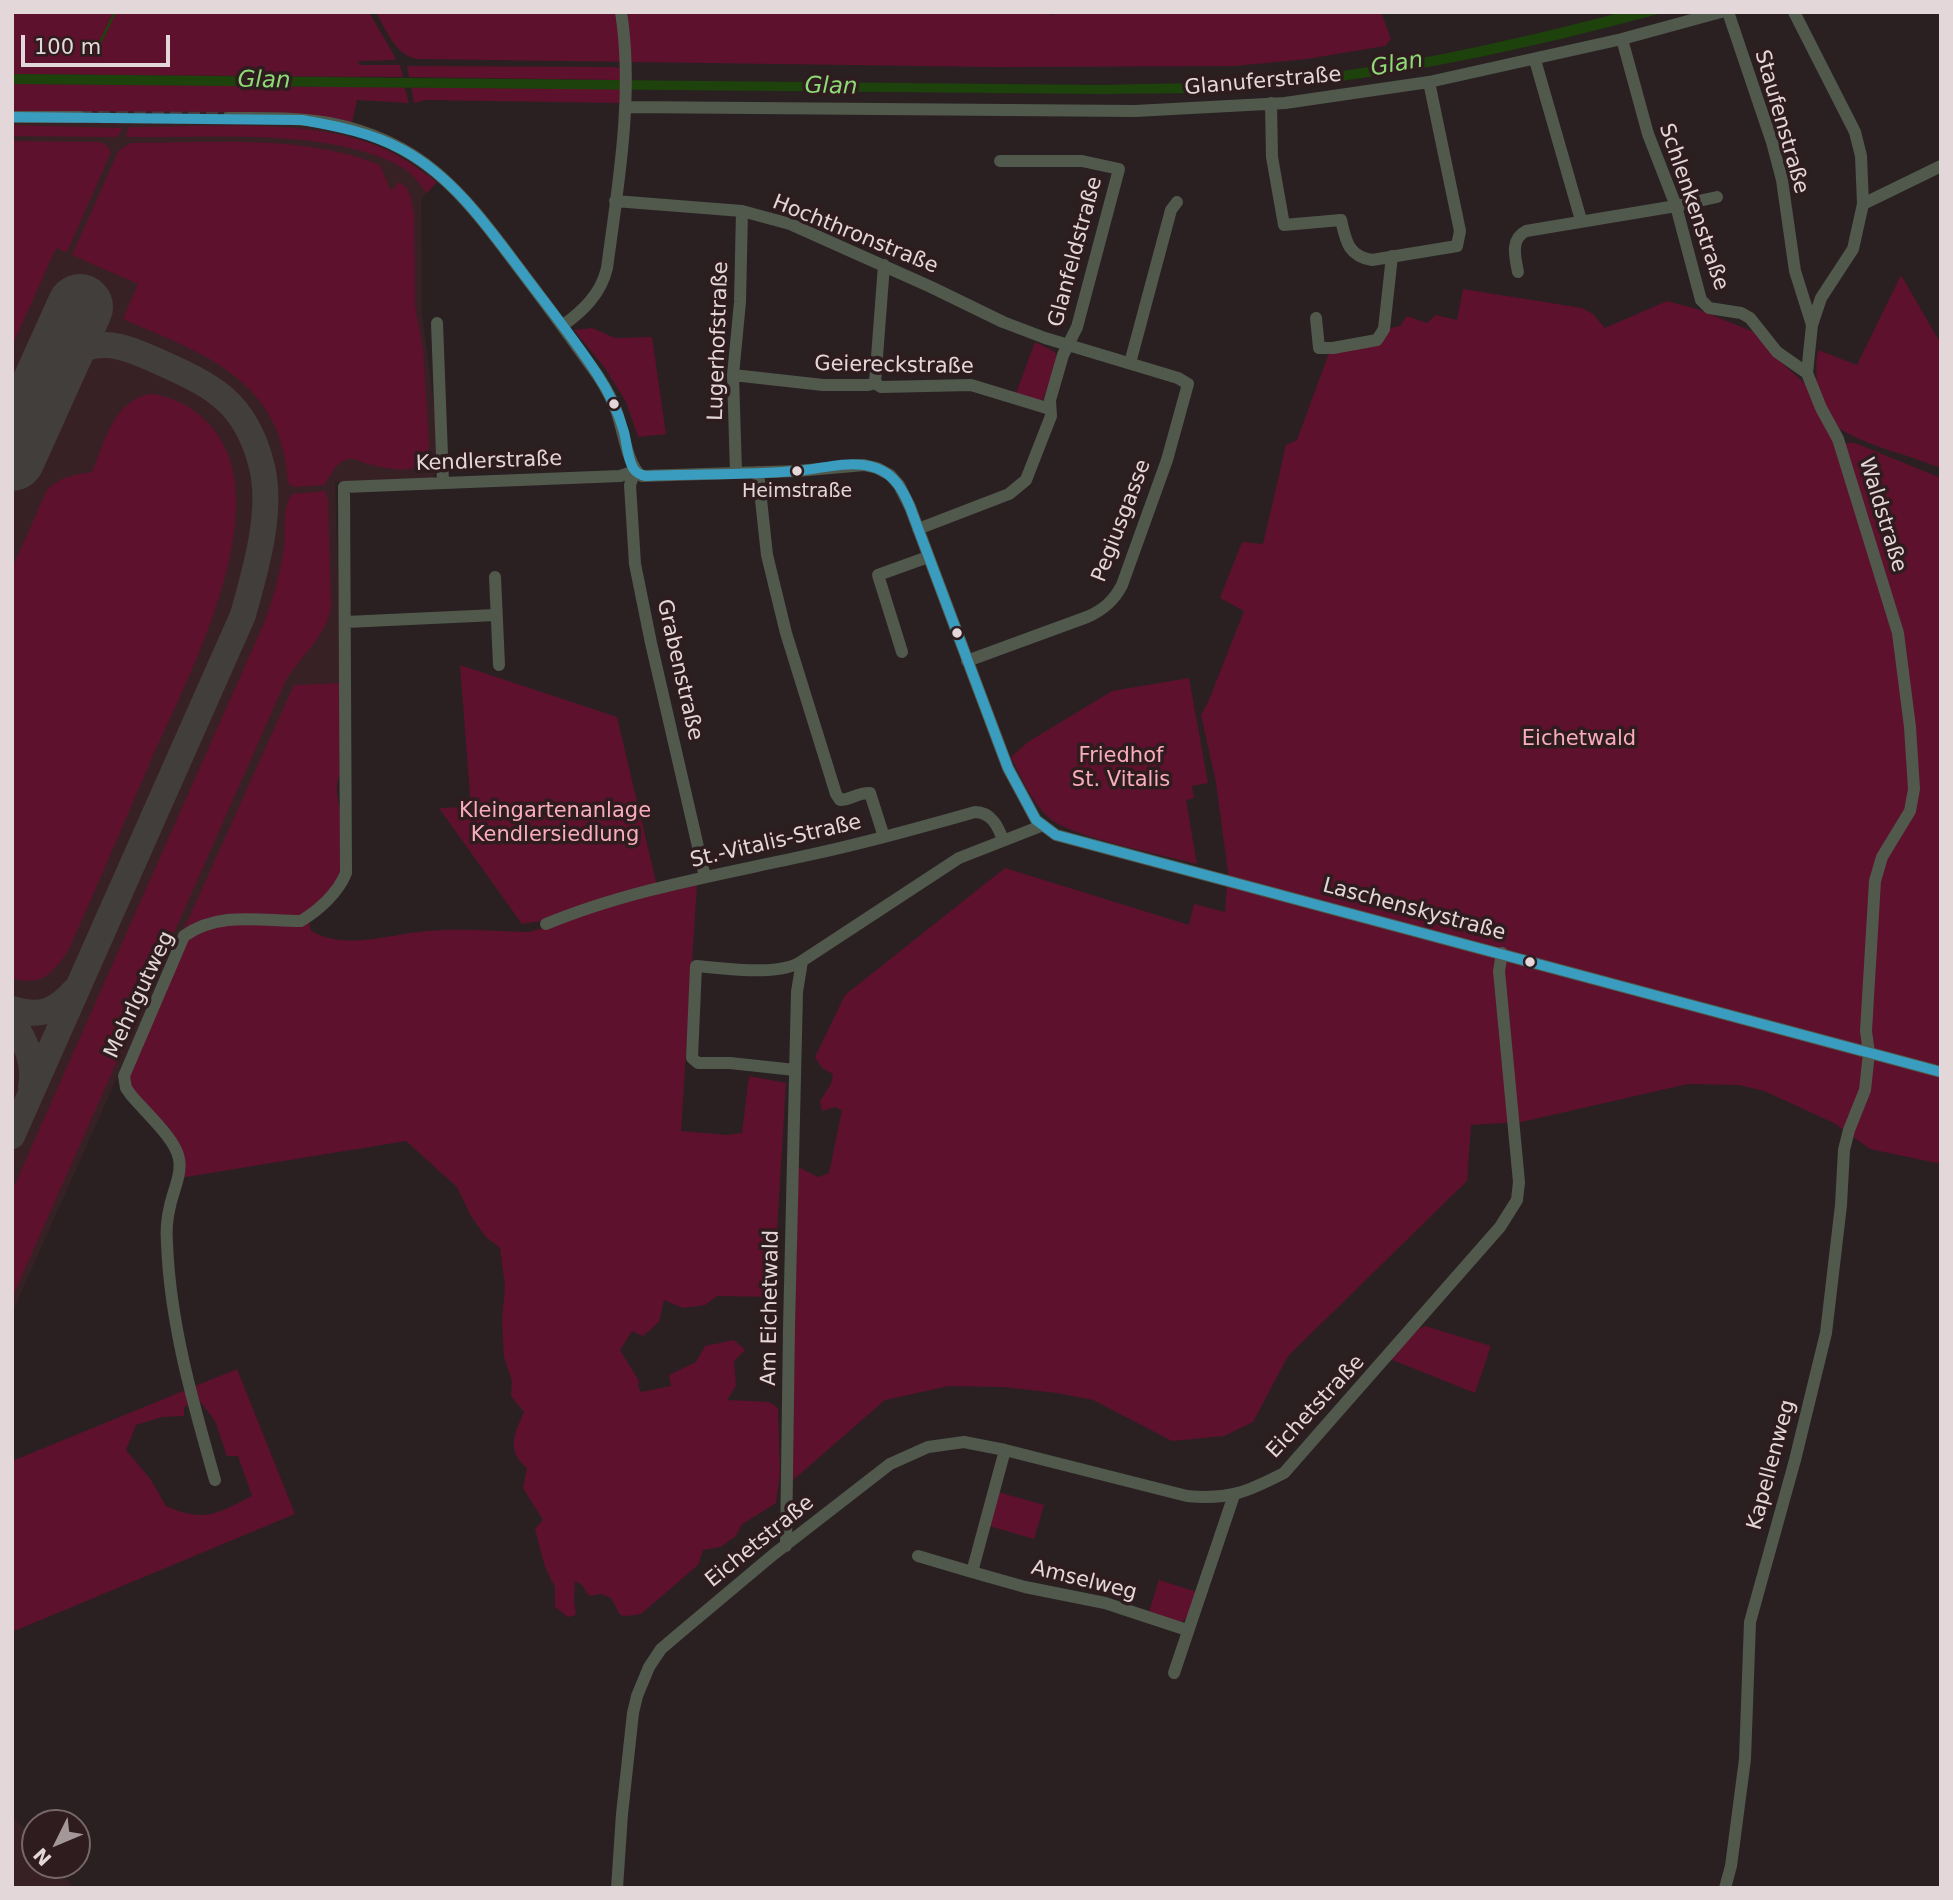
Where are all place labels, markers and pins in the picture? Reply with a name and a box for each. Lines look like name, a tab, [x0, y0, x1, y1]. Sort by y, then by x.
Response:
unlabelled marker	[607, 397, 621, 411]
marker: Heimstraße	[790, 464, 804, 478]
place label: Heimstraße	[742, 481, 852, 503]
unlabelled marker	[950, 626, 964, 640]
unlabelled marker	[1523, 955, 1537, 969]

